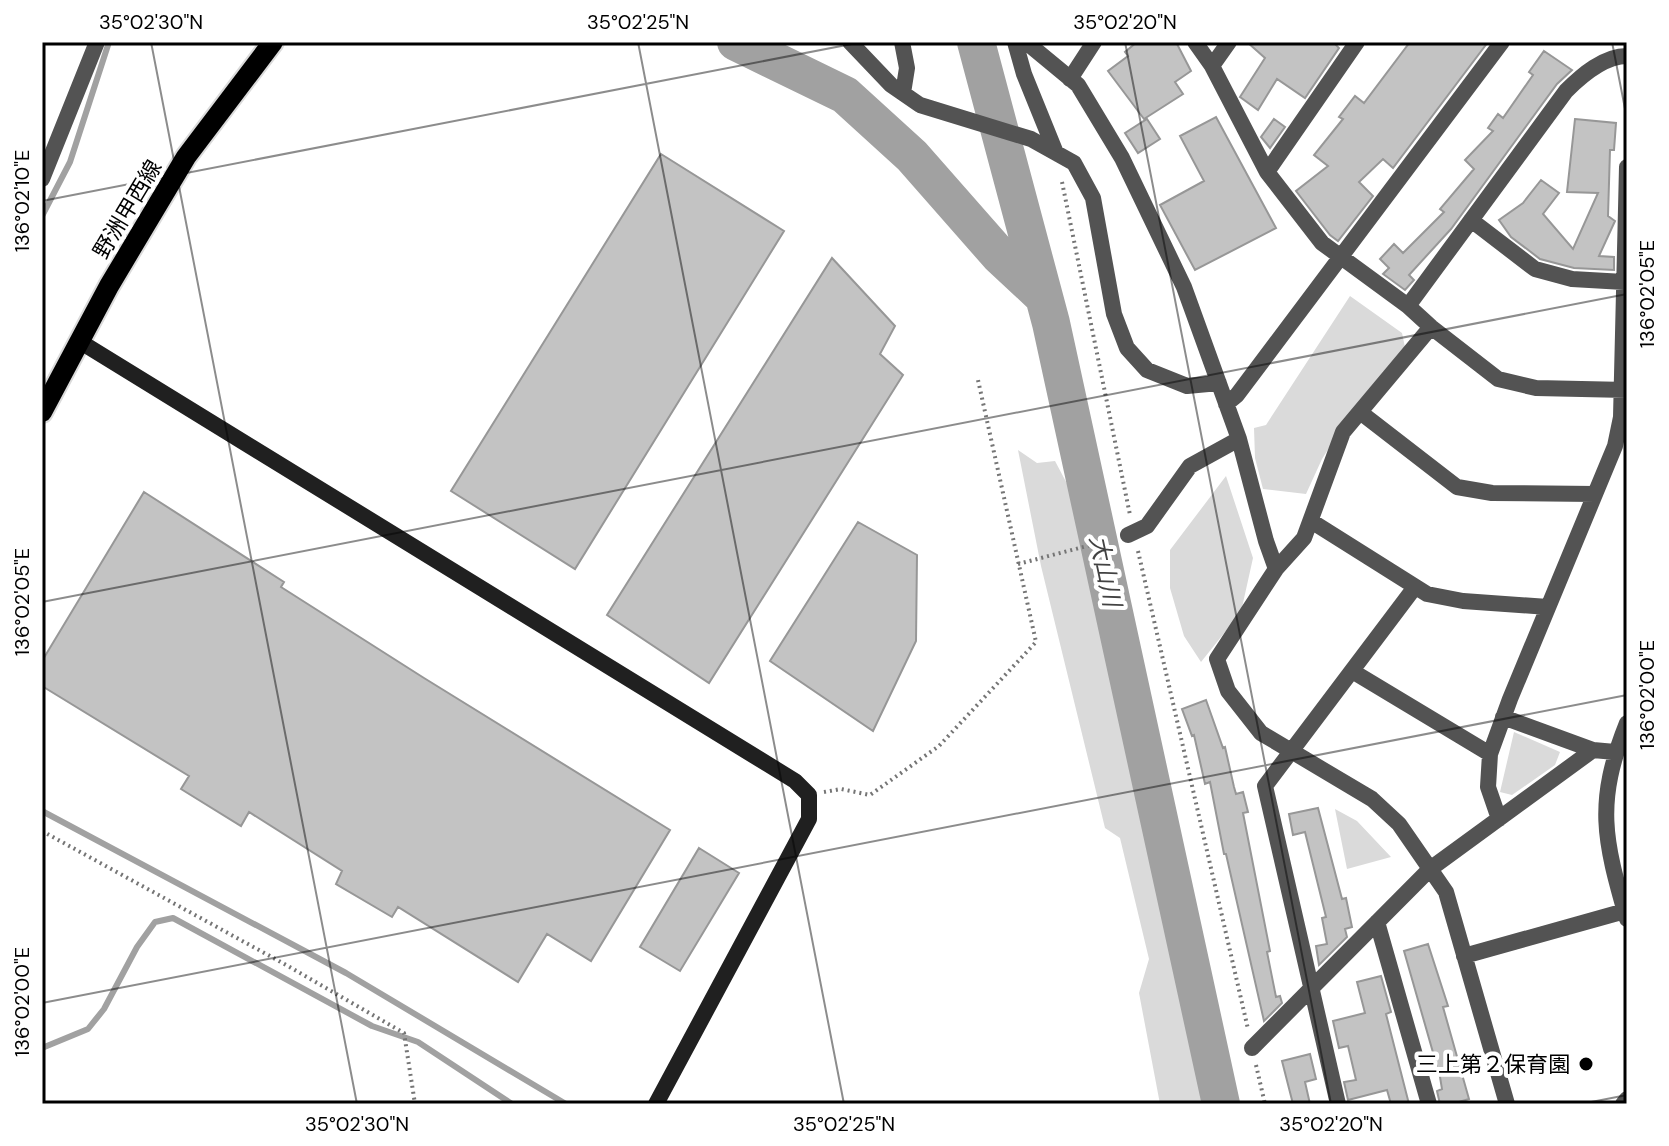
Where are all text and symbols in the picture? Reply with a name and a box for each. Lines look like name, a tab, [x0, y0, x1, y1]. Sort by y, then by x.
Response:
text: 35°02'30"N	[99, 9, 203, 35]
text: 35°02'25"N	[587, 9, 689, 35]
text: 35°02'20"N	[1073, 9, 1177, 35]
text: 136°02'10"E	[9, 150, 35, 252]
street label: 野洲甲西線	[87, 155, 168, 264]
text: 136°02'05"E	[1634, 240, 1660, 348]
water label: 大山川	[1083, 532, 1129, 612]
text: 136°02'05"E	[9, 548, 35, 656]
text: 136°02'00"E	[1634, 640, 1660, 750]
text: 136°02'00"E	[9, 947, 35, 1057]
place label: 三上第２保育園	[1416, 1050, 1570, 1079]
marker: 三上第２保育園	[1577, 1055, 1595, 1073]
text: 35°02'30"N	[305, 1111, 409, 1137]
text: 35°02'25"N	[793, 1111, 895, 1137]
text: 35°02'20"N	[1279, 1111, 1383, 1137]

